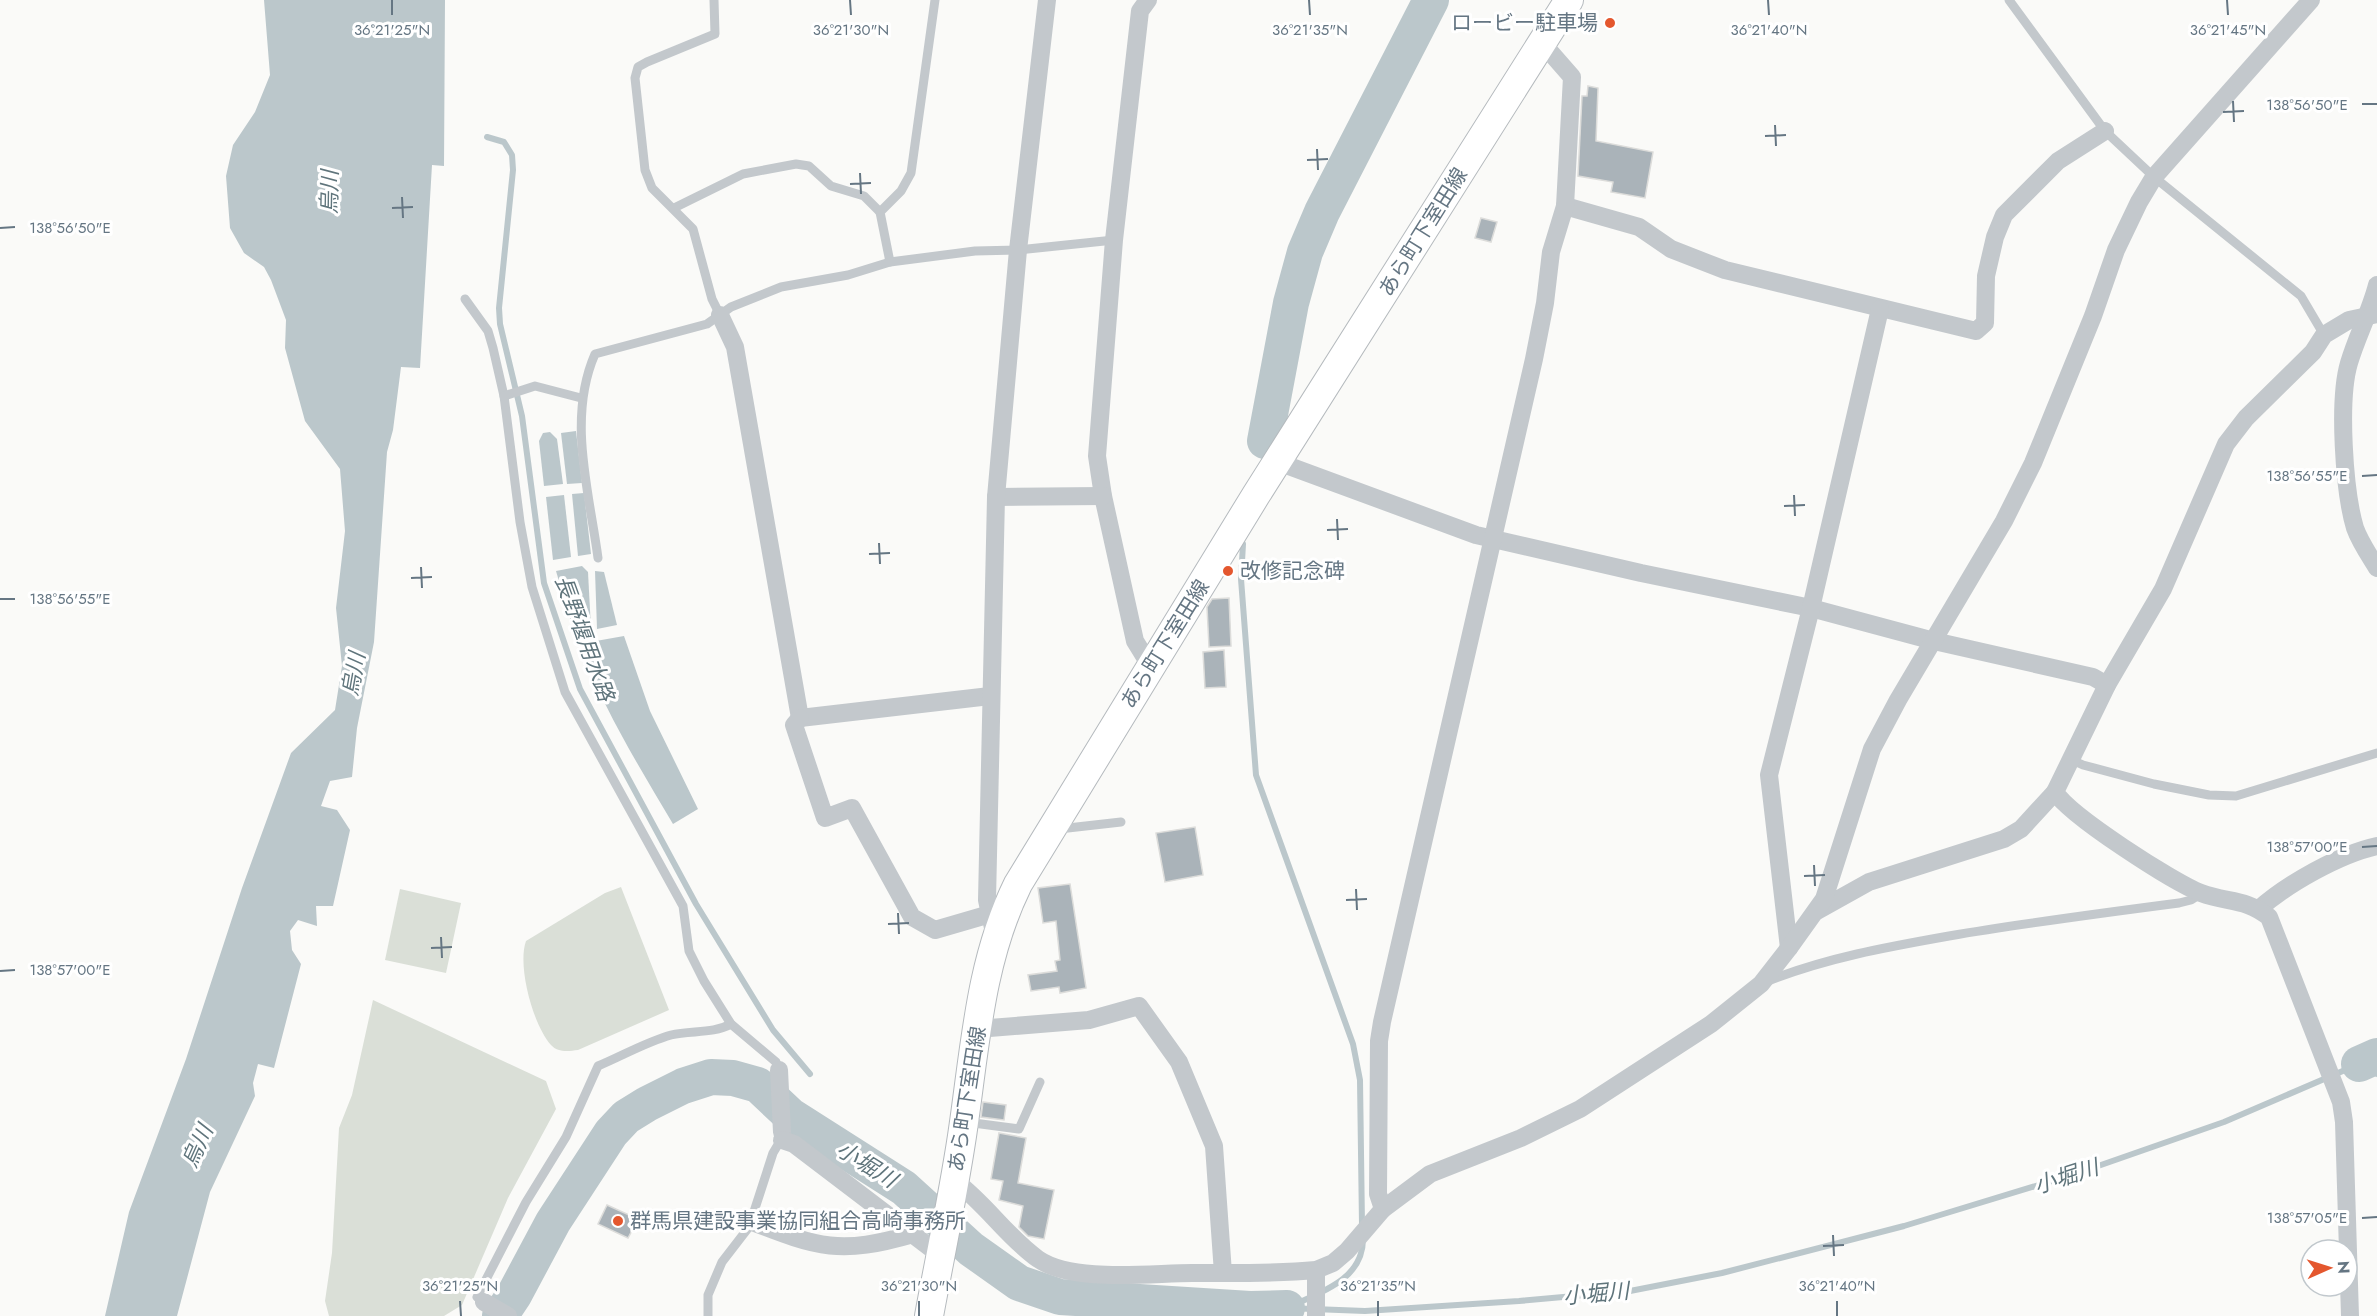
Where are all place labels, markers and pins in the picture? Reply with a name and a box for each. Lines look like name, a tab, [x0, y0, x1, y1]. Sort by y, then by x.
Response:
place label: ロービー駐車場	[1451, 8, 1598, 38]
marker: ロービー駐車場	[1603, 16, 1617, 30]
place label: 改修記念碑	[1240, 556, 1345, 586]
marker: 改修記念碑	[1221, 564, 1235, 578]
place label: 群馬県建設事業協同組合高崎事務所	[630, 1206, 966, 1236]
marker: 群馬県建設事業協同組合高崎事務所	[611, 1214, 625, 1228]

